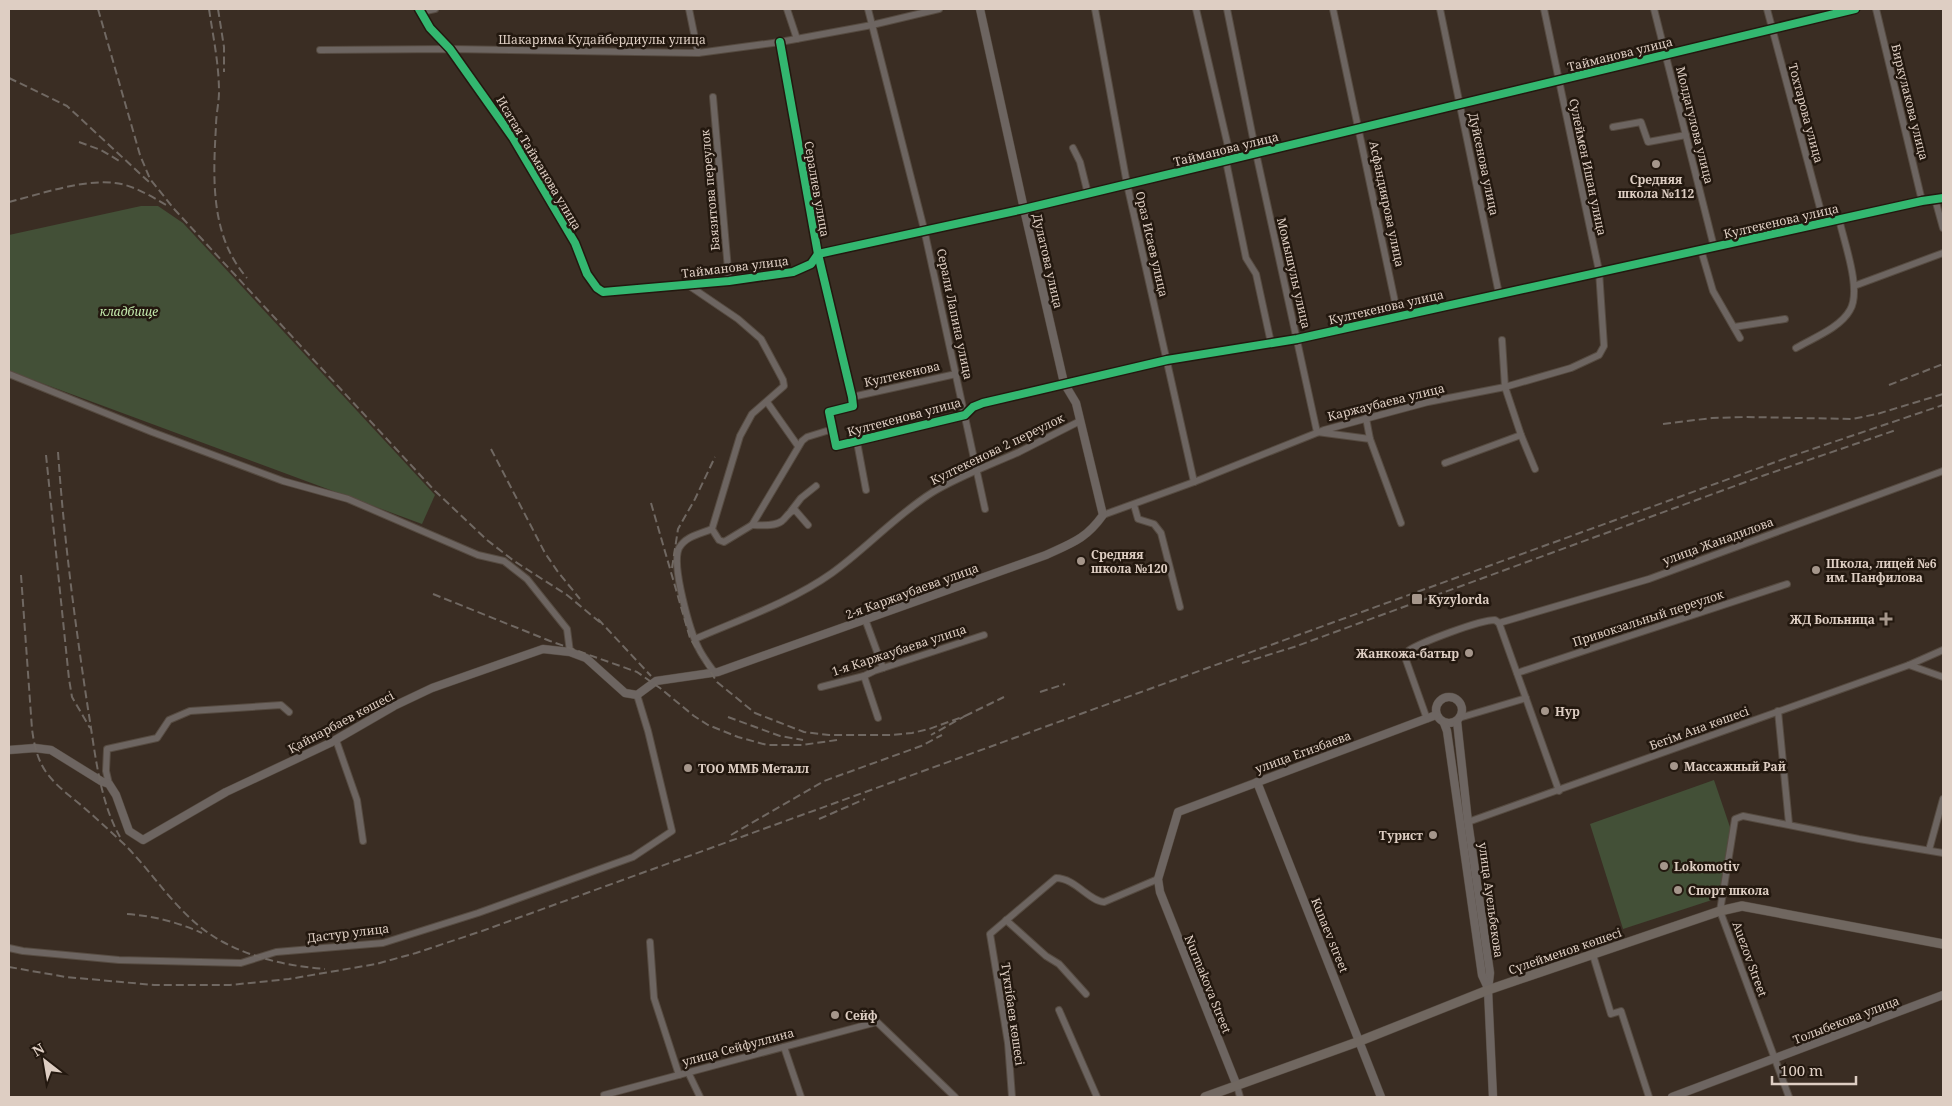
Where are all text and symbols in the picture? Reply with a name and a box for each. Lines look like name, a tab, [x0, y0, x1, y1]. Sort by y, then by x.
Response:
street label: Шакарима Кудайбердиулы улица	[498, 31, 706, 48]
street label: Тайманова улица	[1566, 33, 1674, 75]
street label: Биркулакова улица	[1887, 42, 1933, 162]
street label: Тохтарова улица	[1784, 61, 1828, 165]
street label: Молдагулова улица	[1672, 64, 1718, 186]
street label: Исатая Тайманова улица	[492, 93, 586, 233]
street label: Сулеймен Ишан улица	[1565, 97, 1611, 237]
street label: Дуйсенова улица	[1465, 111, 1503, 217]
street label: Баязитова переулок	[696, 128, 724, 251]
street label: Тайманова улица	[1172, 128, 1280, 170]
street label: Асфандиярова улица	[1365, 139, 1409, 269]
street label: Сералиев улица	[800, 140, 834, 238]
marker: Средняя школа №112	[1650, 158, 1662, 170]
place label: Средняя школа №112	[1618, 171, 1694, 202]
street label: Ораз Исаев улица	[1132, 190, 1172, 299]
street label: Култекенова улица	[1722, 199, 1840, 243]
street label: Дулатова улица	[1029, 212, 1067, 310]
street label: Момышулы улица	[1273, 216, 1315, 330]
street label: Серали Лапина улица	[933, 247, 977, 381]
street label: Тайманова улица	[680, 252, 790, 282]
street label: Култекенова улица	[1327, 285, 1445, 329]
park label: кладбище	[100, 303, 158, 320]
street label: Култекенова	[862, 357, 942, 391]
street label: Каржаубаева улица	[1326, 379, 1446, 425]
street label: Култекенова улица	[845, 394, 963, 440]
street label: Култекенова 2 переулок	[927, 409, 1068, 489]
street label: улица Жанадилова	[1660, 513, 1776, 569]
place label: Средняя школа №120	[1091, 546, 1168, 577]
marker: Средняя школа №120	[1075, 555, 1087, 567]
place label: Школа, лицей №6 им. Панфилова	[1826, 555, 1937, 586]
street label: 2-я Каржаубаева улица	[843, 559, 981, 623]
marker: Школа, лицей №6 им. Панфилова	[1810, 564, 1822, 576]
street label: Привокзальный переулок	[1570, 585, 1727, 650]
place label: Kyzylorda	[1428, 591, 1490, 608]
marker: Kyzylorda	[1410, 592, 1424, 606]
place label: ЖД Больница	[1790, 611, 1875, 628]
marker: ЖД Больница	[1879, 612, 1893, 626]
street label: 1-я Каржаубаева улица	[830, 620, 969, 680]
place label: Жанкожа-батыр	[1356, 645, 1459, 662]
marker: Жанкожа-батыр	[1463, 647, 1475, 659]
street label: Қайнарбаев көшесі	[285, 687, 397, 757]
street label: Бегім Ана көшесі	[1647, 702, 1751, 754]
place label: Нур	[1555, 703, 1580, 720]
marker: Нур	[1539, 705, 1551, 717]
street label: улица Егизбаева	[1253, 727, 1353, 777]
place label: Массажный Рай	[1684, 758, 1786, 775]
place label: ТОО ММБ Металл	[698, 760, 809, 777]
marker: Массажный Рай	[1668, 760, 1680, 772]
marker: ТОО ММБ Металл	[682, 762, 694, 774]
place label: Турист	[1379, 827, 1423, 844]
marker: Турист	[1427, 829, 1439, 841]
street label: улица Ауельбекова	[1474, 841, 1508, 959]
place label: Lokomotiv	[1674, 858, 1740, 875]
marker: Lokomotiv	[1658, 860, 1670, 872]
place label: Спорт школа	[1688, 882, 1769, 899]
marker: Спорт школа	[1672, 884, 1684, 896]
street label: Kunaev street	[1307, 895, 1353, 975]
street label: Auezov Street	[1729, 919, 1771, 999]
street label: Дастур улица	[306, 920, 390, 946]
street label: Сүлейменов көшесі	[1506, 924, 1624, 978]
street label: Nurmakova Street	[1181, 932, 1235, 1036]
street label: Түктібаев көшесі	[997, 961, 1029, 1067]
street label: Толыбекова улица	[1790, 992, 1902, 1048]
place label: Сейф	[845, 1007, 878, 1024]
marker: Сейф	[829, 1009, 841, 1021]
street label: улица Сейфуллина	[680, 1024, 796, 1070]
north arrow	[20, 1036, 70, 1086]
text: N	[28, 1038, 48, 1060]
scale bar	[1772, 1054, 1856, 1086]
text: 100 m	[1780, 1060, 1823, 1080]

